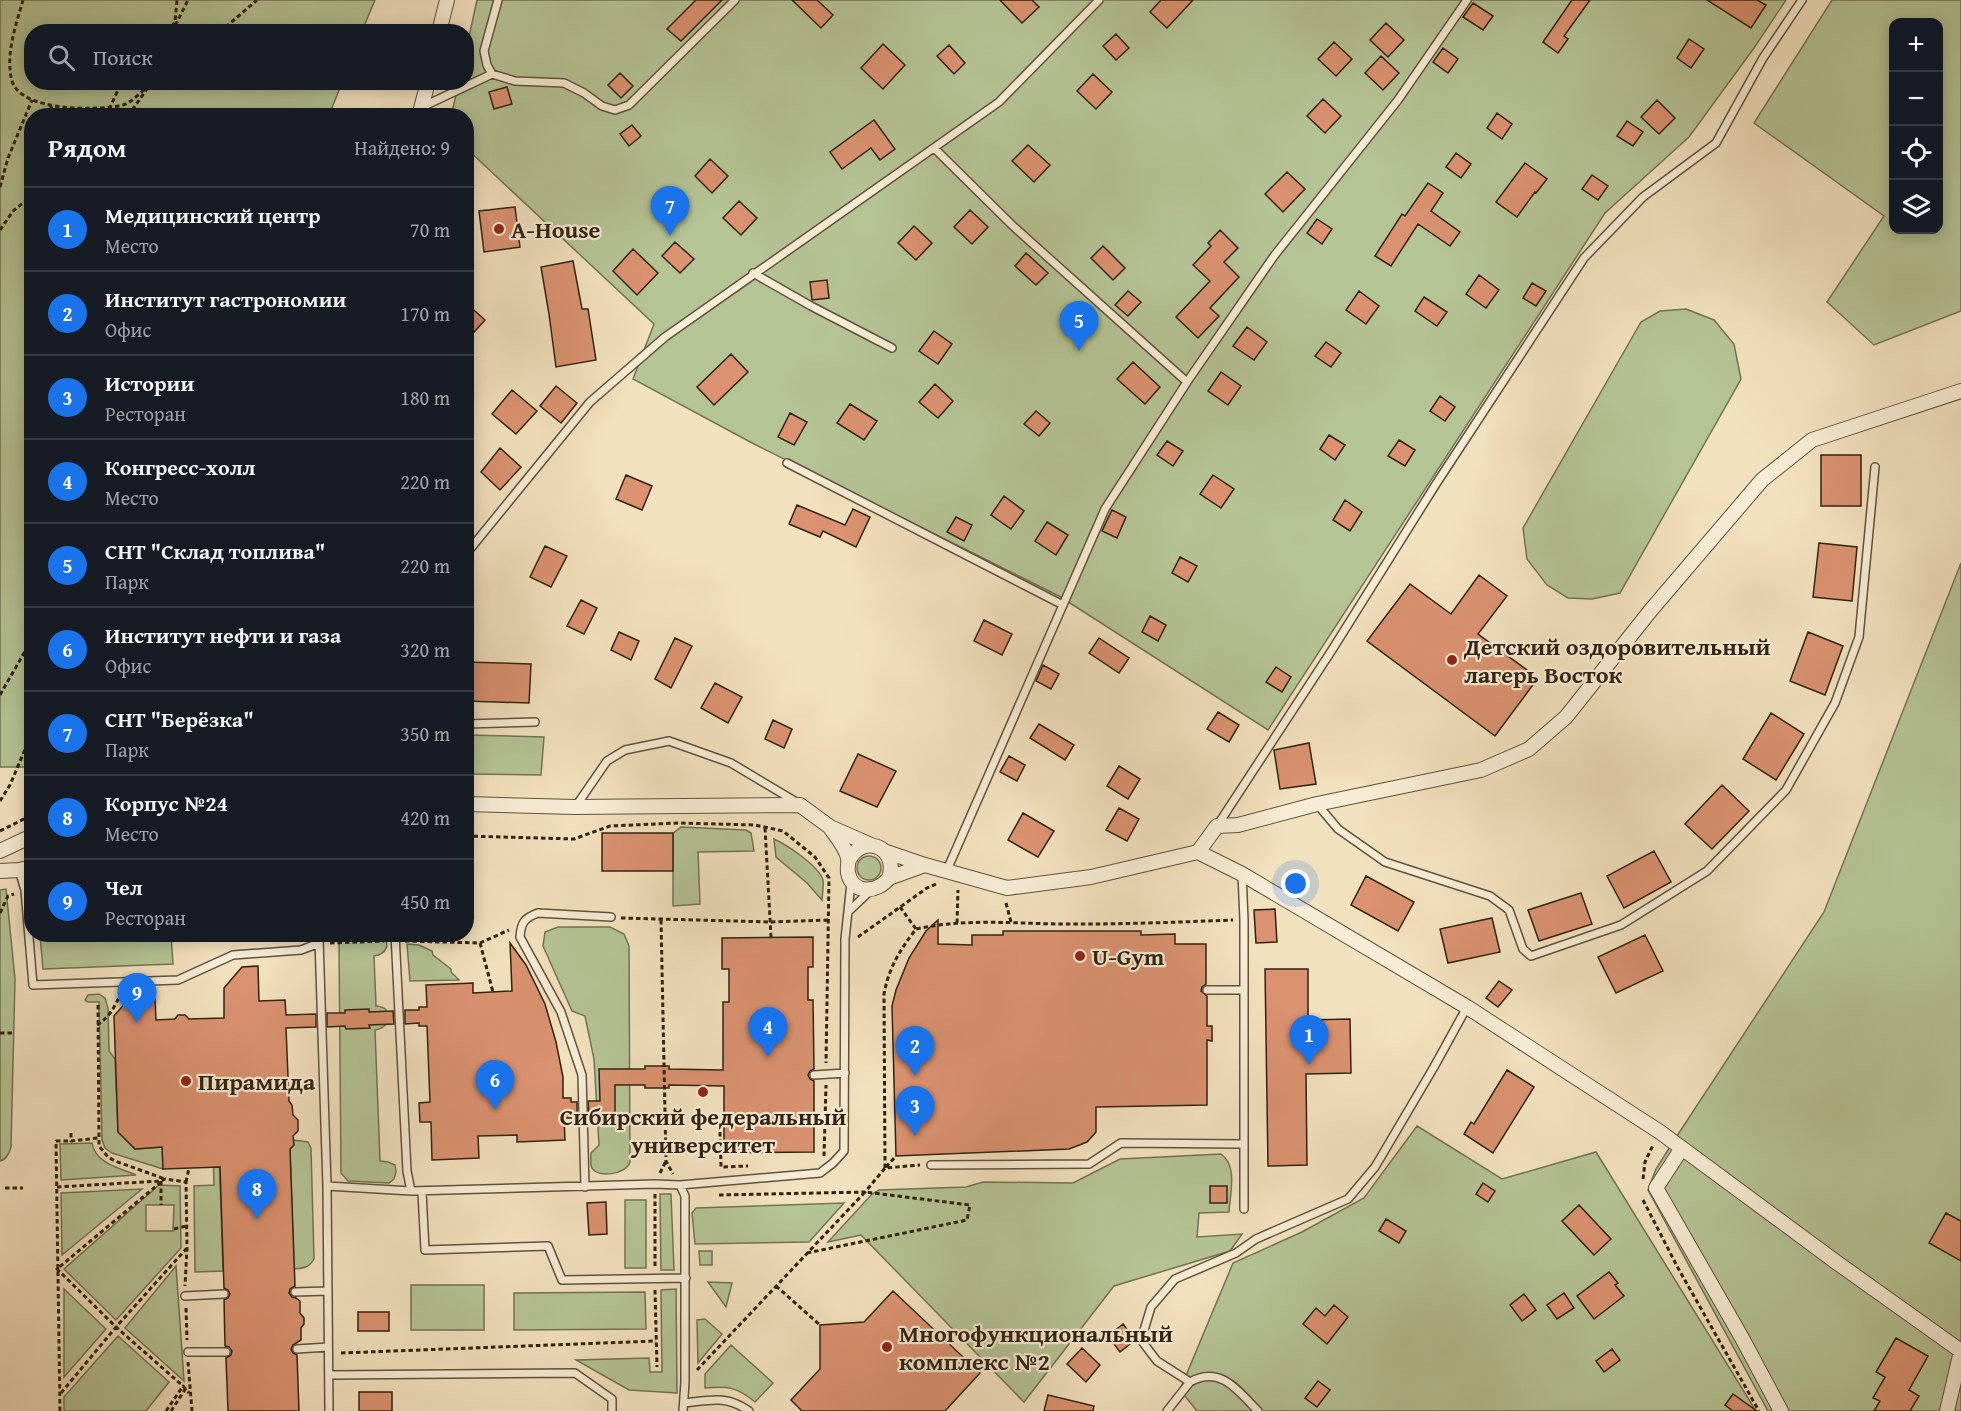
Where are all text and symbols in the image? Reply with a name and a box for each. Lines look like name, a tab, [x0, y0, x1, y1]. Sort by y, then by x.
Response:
map controls	[1889, 18, 1943, 234]
button: +	[1889, 18, 1943, 72]
search box	[24, 24, 474, 90]
icon: search	[45, 41, 78, 74]
text: Поиск	[93, 41, 153, 73]
button: −	[1889, 72, 1943, 126]
button: locate	[1889, 126, 1943, 180]
text: Рядом	[48, 128, 126, 167]
text: Найдено: 9	[354, 133, 450, 162]
button: layers	[1889, 180, 1943, 234]
pin: 7	[650, 186, 690, 236]
text: Медицинский центр	[105, 199, 321, 231]
place label: A-House	[511, 212, 600, 247]
text: 1	[62, 215, 73, 244]
text: 70 m	[410, 215, 450, 244]
marker: A-House	[492, 222, 506, 236]
text: Место	[105, 231, 159, 260]
text: Институт гастрономии	[105, 283, 346, 315]
text: 2	[62, 299, 73, 328]
text: 170 m	[400, 299, 450, 328]
pin: 5	[1060, 302, 1098, 351]
text: Офис	[105, 315, 151, 344]
text: Истории	[105, 367, 194, 399]
text: 3	[62, 383, 73, 412]
text: 180 m	[400, 383, 450, 412]
text: Ресторан	[105, 399, 186, 428]
text: Конгресс-холл	[105, 451, 255, 483]
text: 4	[62, 467, 73, 496]
text: 220 m	[400, 467, 450, 496]
text: Место	[105, 483, 159, 512]
text: СНТ "Склад топлива"	[105, 535, 325, 567]
text: 5	[62, 551, 73, 580]
text: 220 m	[400, 551, 450, 580]
text: Парк	[105, 567, 149, 596]
text: Институт нефти и газа	[105, 619, 341, 651]
place label: Детский оздоровительный лагерь Восток	[1463, 629, 1771, 692]
text: 6	[62, 635, 73, 664]
text: 320 m	[400, 635, 450, 664]
text: Офис	[105, 651, 151, 680]
marker: Детский оздоровительный лагерь Восток	[1445, 653, 1459, 667]
text: СНТ "Берёзка"	[105, 703, 254, 735]
text: 7	[62, 719, 73, 748]
text: 350 m	[400, 719, 450, 748]
text: Парк	[105, 735, 149, 764]
text: Корпус №24	[105, 787, 228, 819]
text: 8	[62, 803, 73, 832]
text: 420 m	[400, 803, 450, 832]
text: Место	[105, 819, 159, 848]
your location	[1281, 869, 1310, 898]
text: Чел	[105, 871, 143, 903]
text: 9	[62, 887, 73, 916]
text: 450 m	[400, 887, 450, 916]
text: Ресторан	[105, 903, 186, 932]
place label: U-Gym	[1092, 939, 1165, 974]
marker: U-Gym	[1073, 949, 1087, 963]
pin: 9	[118, 974, 156, 1023]
pin: 4	[748, 1008, 788, 1057]
pin: 1	[1290, 1016, 1328, 1065]
pin: 2	[896, 1026, 934, 1076]
pin: 6	[476, 1060, 514, 1110]
place label: Пирамида	[198, 1064, 316, 1099]
marker: Пирамида	[179, 1074, 193, 1088]
marker: Сибирский федеральный университет	[696, 1085, 710, 1099]
pin: 3	[896, 1086, 934, 1136]
place label: Сибирский федеральный университет	[560, 1099, 846, 1162]
pin: 8	[238, 1170, 276, 1219]
place label: Многофункциональный комплекс №2	[899, 1316, 1173, 1379]
marker: Многофункциональный комплекс №2	[880, 1340, 894, 1354]

